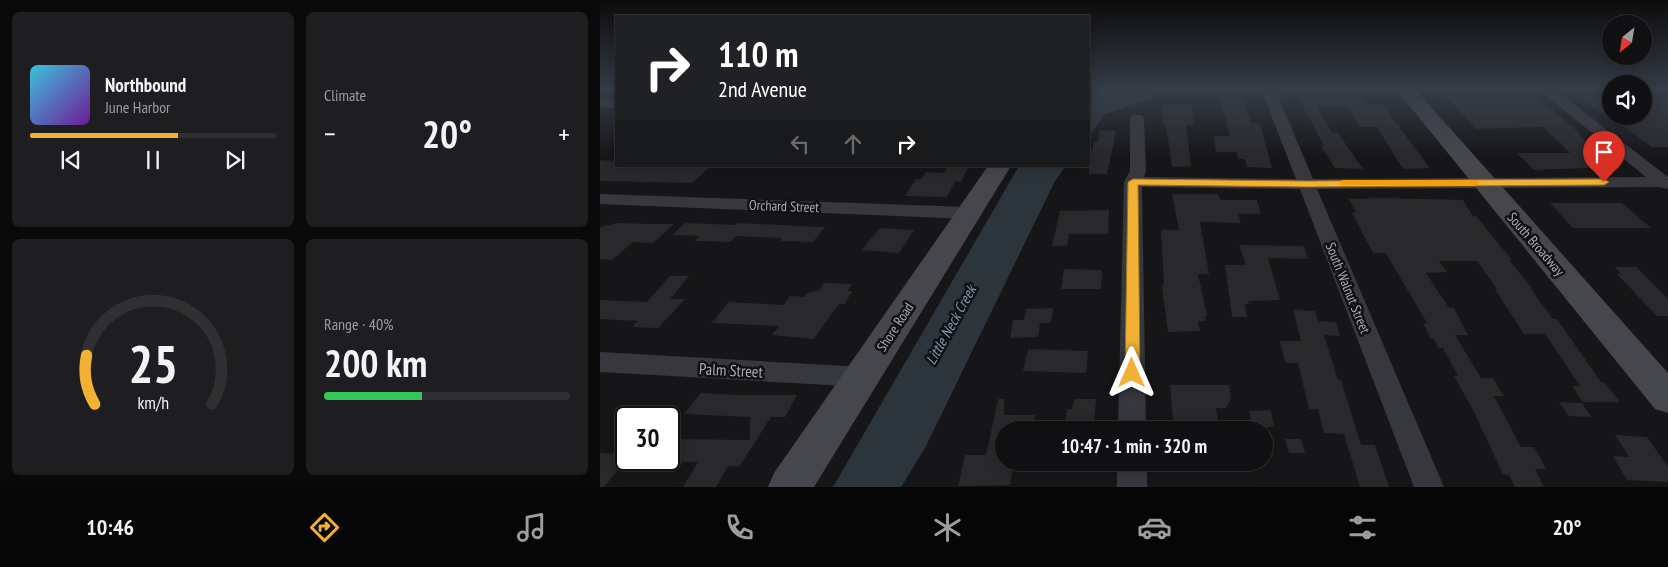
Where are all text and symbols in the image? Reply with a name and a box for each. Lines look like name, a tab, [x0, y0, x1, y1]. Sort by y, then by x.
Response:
north arrow	[1602, 15, 1652, 65]
map controls	[1602, 15, 1652, 125]
text: 110 m	[718, 31, 799, 77]
icon: right	[635, 35, 700, 100]
text: Northbound	[105, 73, 186, 97]
text: 2nd Avenue	[718, 75, 807, 103]
button: sound	[1602, 75, 1652, 125]
text: Climate	[324, 85, 366, 105]
text: June Harbor	[105, 97, 170, 117]
text: 20°	[422, 109, 472, 158]
text: −	[324, 115, 336, 152]
text: +	[558, 115, 570, 152]
icon: left	[786, 130, 814, 158]
icon: ahead	[839, 130, 867, 158]
icon: right	[892, 130, 920, 158]
pin	[1583, 131, 1625, 182]
icon: arrive	[1590, 138, 1618, 166]
icon: previous	[57, 146, 85, 174]
icon: pause	[139, 146, 167, 174]
icon: next	[221, 146, 249, 174]
street label: Orchard Street	[749, 196, 819, 216]
street label: South Broadway	[1504, 209, 1569, 280]
street label: South Walnut Street	[1322, 240, 1375, 336]
water label: Little Neck Creek	[921, 280, 981, 368]
street label: Shore Road	[873, 299, 917, 355]
text: Range · 40%	[324, 314, 393, 334]
text: 25	[128, 330, 178, 397]
text: 200 km	[324, 338, 427, 387]
position arrow	[1105, 346, 1157, 398]
street label: Palm Street	[699, 358, 764, 382]
text: km/h	[137, 391, 169, 414]
speed limit sign: 30	[615, 406, 680, 471]
text: 10:47 · 1 min · 320 m	[1061, 434, 1207, 458]
icon: directions	[307, 510, 342, 545]
icon: music	[514, 510, 549, 545]
icon: phone	[722, 510, 757, 545]
icon: climate	[930, 510, 965, 545]
icon: car	[1137, 510, 1172, 545]
icon: filters	[1345, 510, 1380, 545]
text: 10:46	[86, 513, 134, 541]
text: 20°	[1553, 513, 1582, 541]

